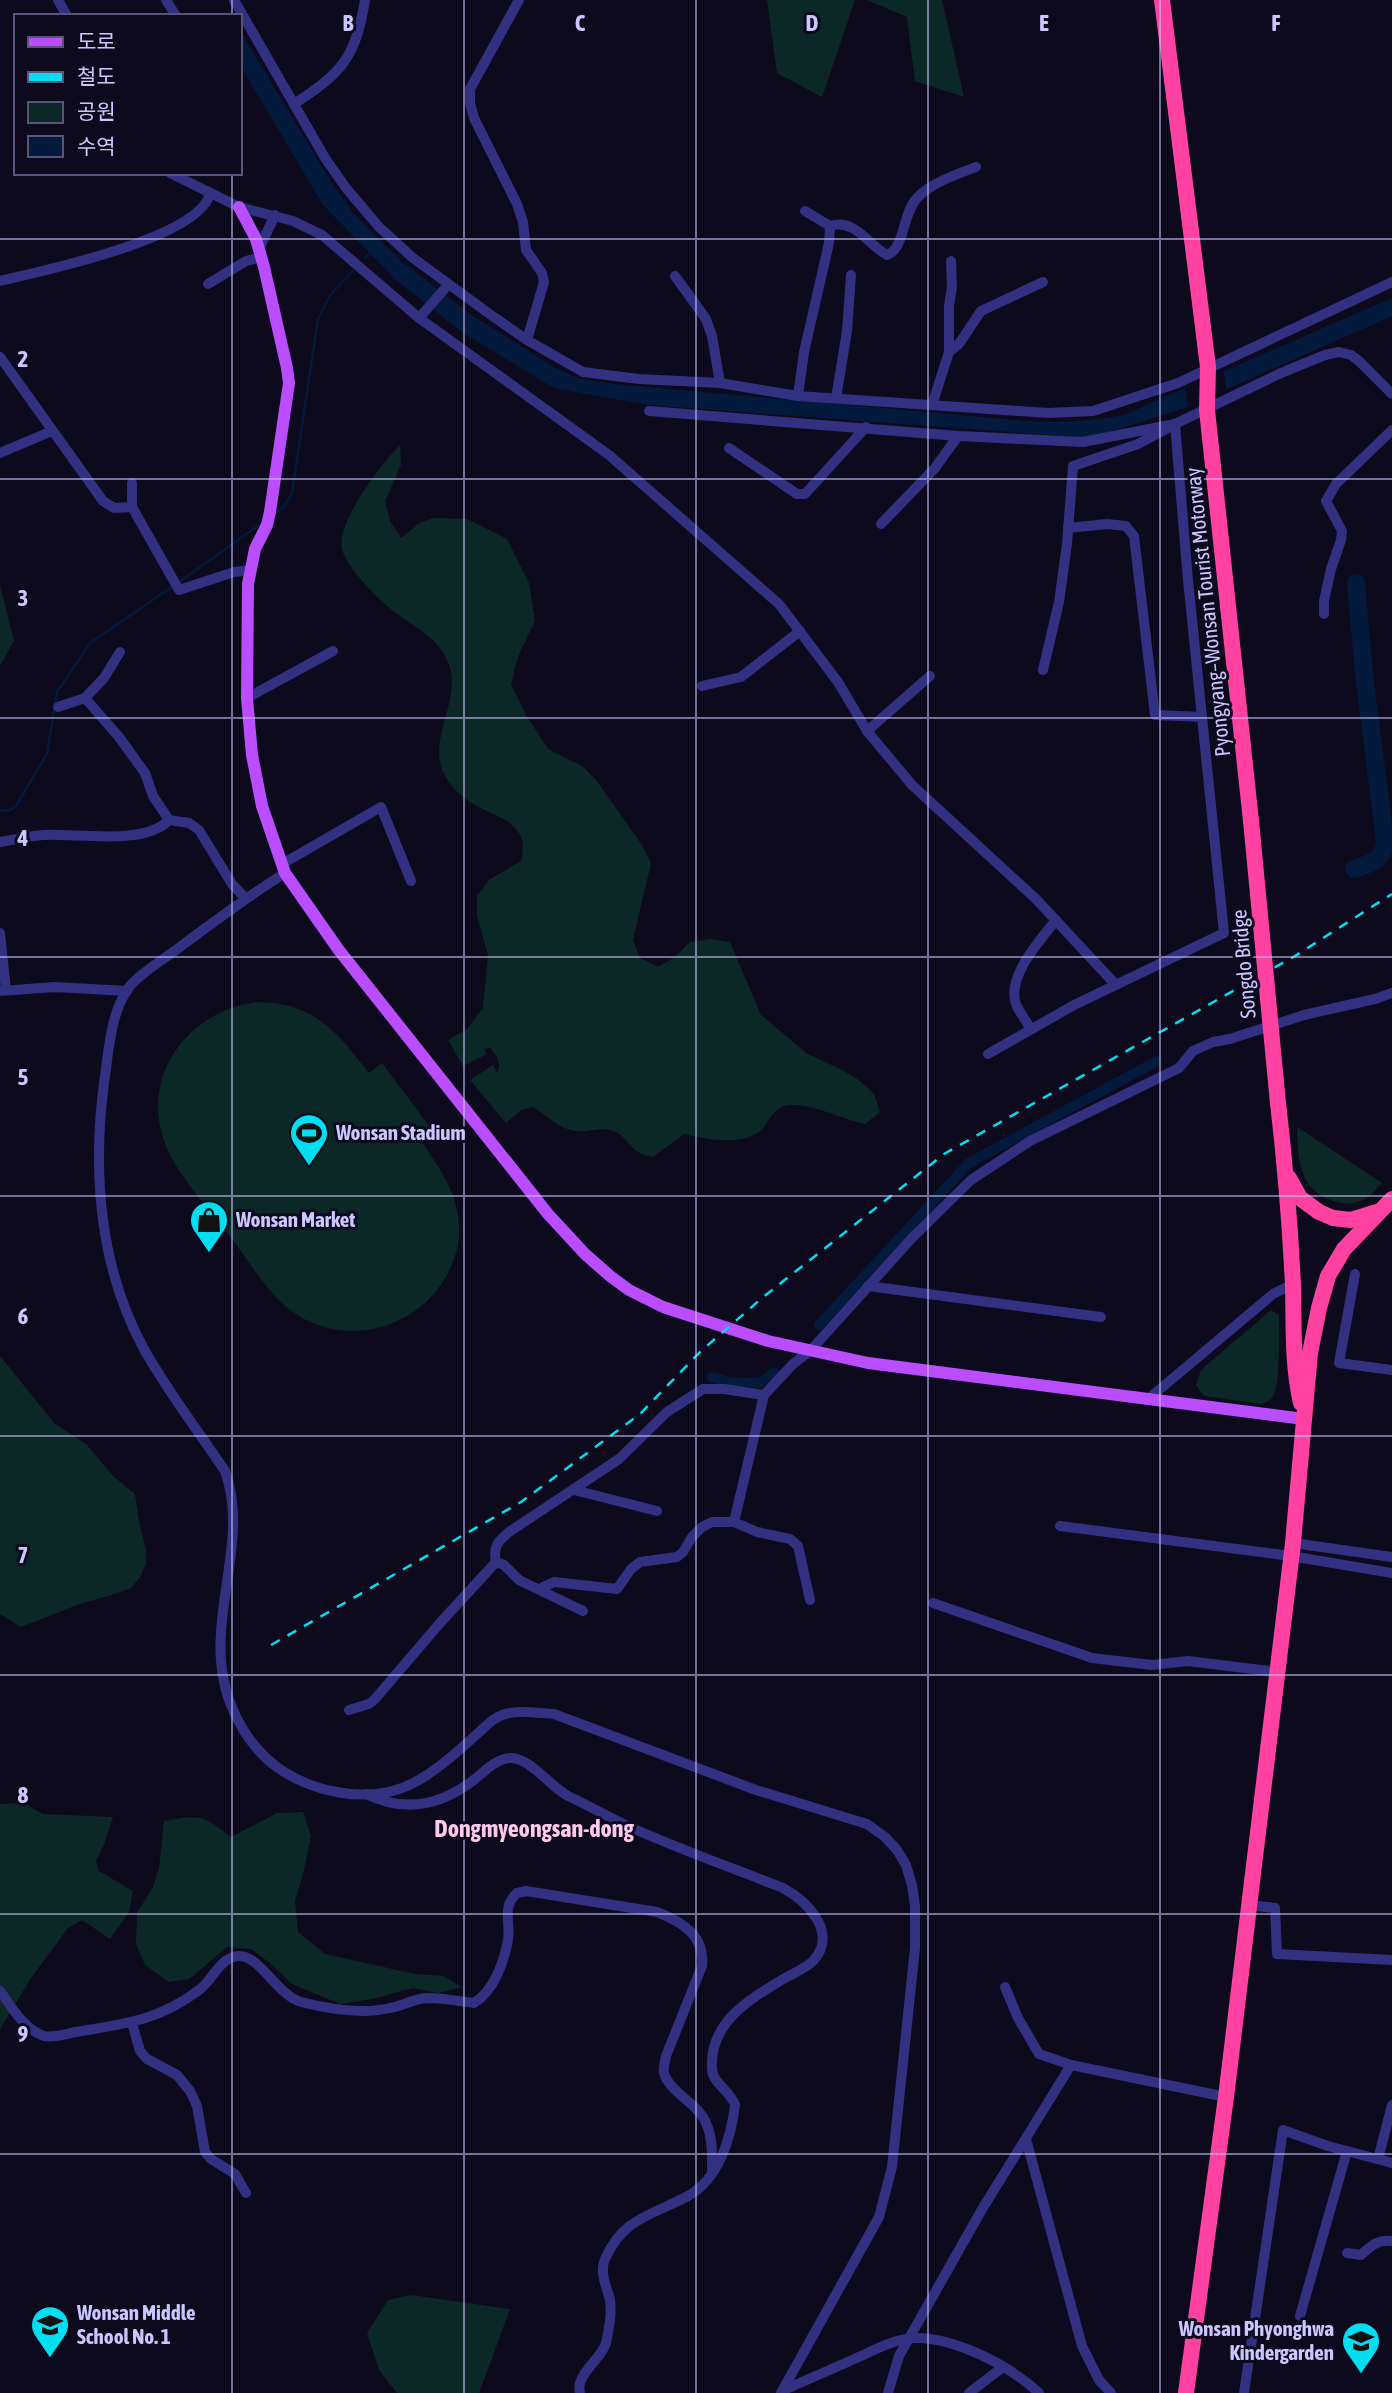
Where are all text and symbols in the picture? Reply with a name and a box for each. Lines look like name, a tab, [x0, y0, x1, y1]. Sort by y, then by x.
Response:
text: B	[343, 10, 354, 36]
text: C	[575, 10, 586, 36]
text: D	[806, 10, 819, 36]
text: E	[1039, 10, 1049, 36]
text: F	[1271, 10, 1281, 36]
legend	[14, 14, 242, 175]
text: 도로	[77, 29, 116, 53]
text: 철도	[77, 64, 116, 88]
text: 공원	[77, 99, 116, 123]
text: 수역	[77, 134, 116, 158]
text: 2	[18, 346, 28, 372]
street label: Pyongyang–Wonsan Tourist Motorway	[1180, 466, 1234, 758]
text: 3	[18, 585, 28, 611]
text: 4	[17, 825, 29, 851]
street label: Songdo Bridge	[1226, 909, 1260, 1020]
text: 5	[18, 1064, 29, 1090]
sports icon: Wonsan Stadium	[288, 1112, 330, 1167]
place label: Wonsan Stadium	[335, 1120, 466, 1144]
shop icon: Wonsan Market	[188, 1199, 230, 1254]
place label: Wonsan Market	[235, 1207, 355, 1231]
text: 6	[18, 1303, 29, 1329]
text: 7	[18, 1542, 28, 1568]
text: 8	[18, 1782, 29, 1808]
district label: Dongmyeongsan-dong	[434, 1815, 634, 1842]
text: 9	[18, 2021, 29, 2047]
place label: Wonsan Middle School No. 1	[76, 2300, 196, 2348]
school or university icon: Wonsan Middle School No. 1	[29, 2304, 71, 2359]
place label: Wonsan Phyonghwa Kindergarden	[1178, 2316, 1334, 2364]
school or university icon: Wonsan Phyonghwa Kindergarden	[1340, 2320, 1382, 2375]

